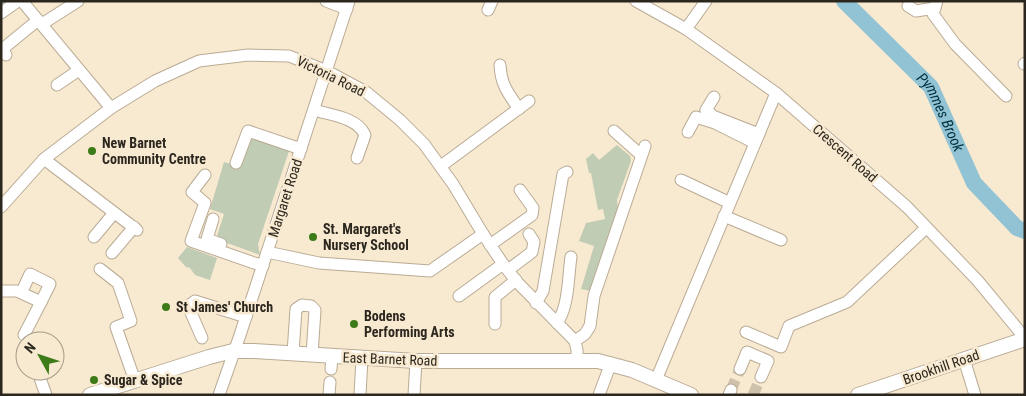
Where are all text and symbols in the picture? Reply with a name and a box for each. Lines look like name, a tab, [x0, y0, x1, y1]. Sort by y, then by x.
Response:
street label: Victoria Road	[294, 53, 368, 99]
water label: Pymmes Brook	[913, 69, 968, 155]
street label: Crescent Road	[809, 121, 881, 185]
place label: New Barnet Community Centre	[102, 135, 206, 167]
marker: New Barnet Community Centre	[86, 145, 98, 157]
street label: Margaret Road	[265, 157, 305, 239]
place label: St. Margaret's Nursery School	[323, 221, 409, 253]
marker: St. Margaret's Nursery School	[307, 231, 319, 243]
place label: St James' Church	[176, 299, 273, 315]
marker: St James' Church	[160, 301, 172, 313]
place label: Bodens Performing Arts	[364, 308, 455, 340]
marker: Bodens Performing Arts	[348, 318, 360, 330]
north arrow	[15, 331, 65, 381]
text: N	[21, 339, 39, 356]
street label: Brookhill Road	[901, 346, 981, 388]
street label: East Barnet Road	[342, 349, 438, 369]
place label: Sugar & Spice	[104, 372, 183, 388]
marker: Sugar & Spice	[88, 374, 100, 386]

